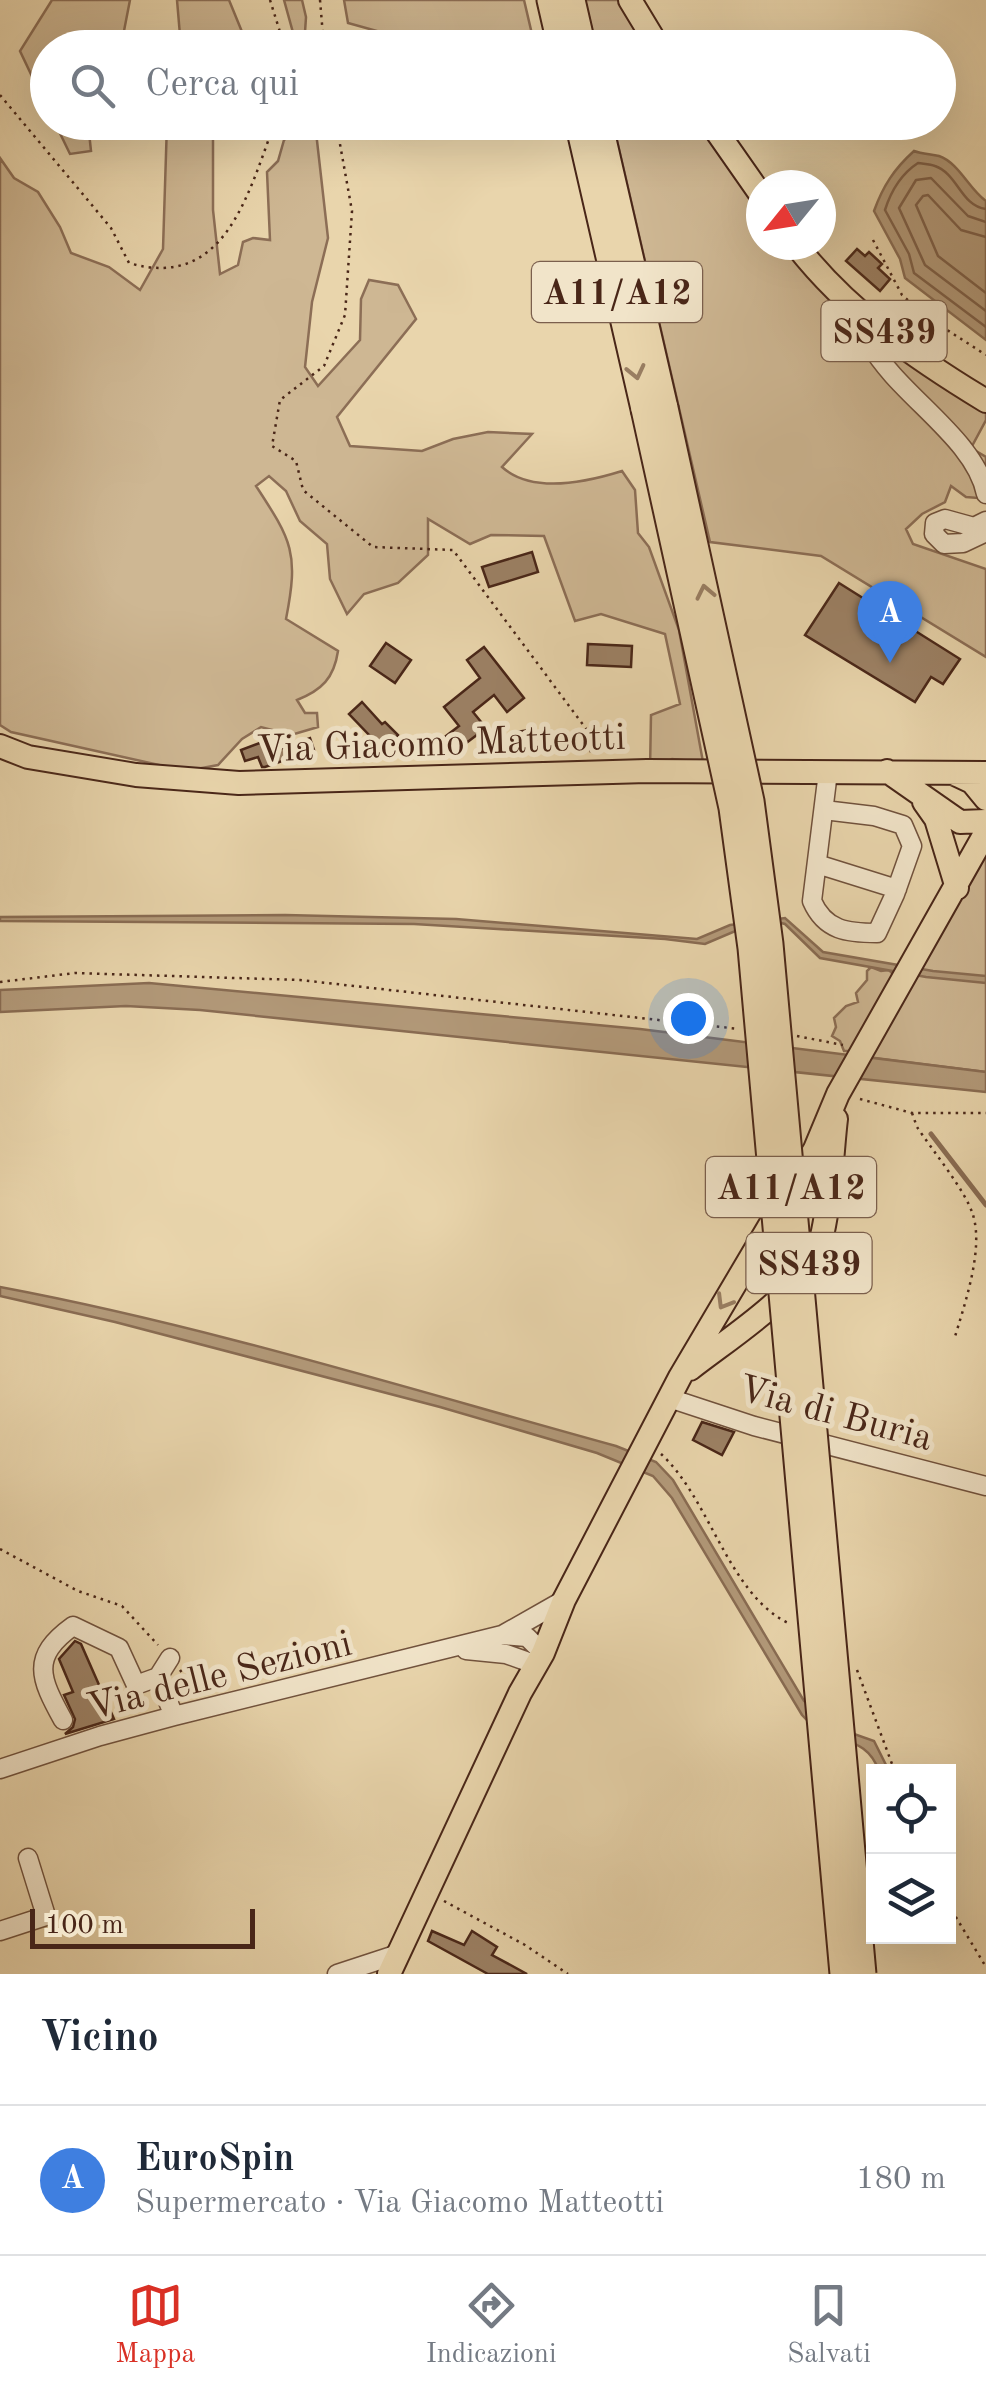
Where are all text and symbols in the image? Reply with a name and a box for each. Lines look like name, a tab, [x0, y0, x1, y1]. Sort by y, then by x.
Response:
search box	[30, 30, 956, 140]
icon: search	[65, 58, 120, 113]
text: Cerca qui	[145, 66, 299, 104]
north arrow	[746, 170, 836, 260]
road number: A11/A12	[532, 262, 702, 322]
road number: SS439	[822, 301, 946, 361]
one-way arrow	[624, 363, 645, 380]
pin: A	[858, 580, 922, 663]
one-way arrow	[696, 584, 717, 601]
street label: Via Giacomo Matteotti	[256, 720, 626, 770]
your location	[663, 993, 714, 1044]
road number: A11/A12	[706, 1157, 876, 1217]
road number: SS439	[746, 1233, 872, 1293]
one-way arrow	[717, 1291, 736, 1309]
street label: Via di Buria	[734, 1371, 937, 1459]
street label: Via delle Sezioni	[84, 1626, 356, 1728]
map controls	[866, 1764, 956, 1944]
button: locate	[866, 1764, 956, 1854]
button: layers	[866, 1854, 956, 1944]
scale bar	[30, 1904, 255, 1948]
text: 100 m	[45, 1912, 124, 1940]
text: Vicino	[40, 2018, 159, 2060]
text: EuroSpin	[135, 2141, 294, 2179]
text: A	[60, 2164, 85, 2196]
text: 180 m	[856, 2164, 946, 2196]
text: Supermercato · Via Giacomo Matteotti	[135, 2188, 664, 2220]
tab: Mappa	[115, 2278, 195, 2373]
tab: Indicazioni	[426, 2278, 557, 2373]
tab: Salvati	[787, 2278, 871, 2373]

